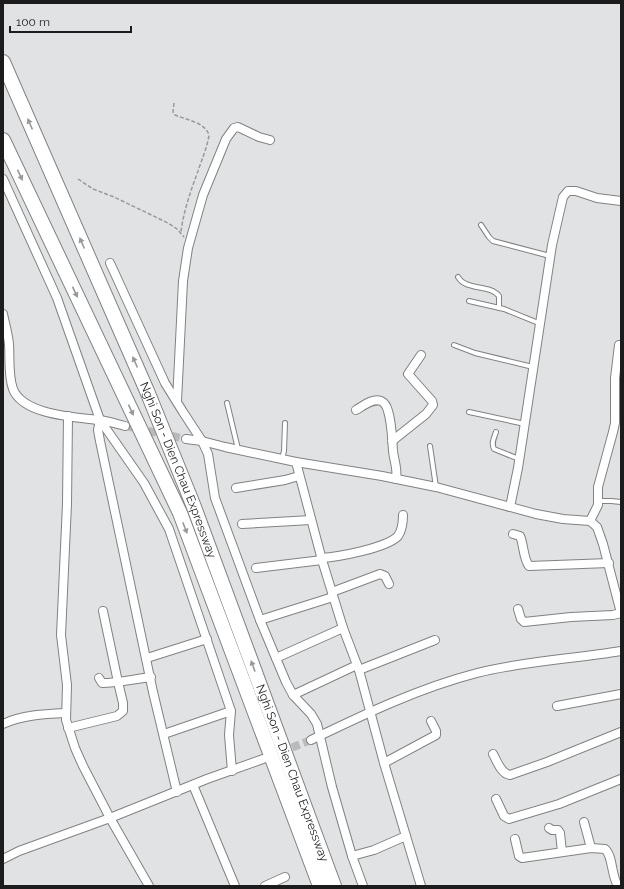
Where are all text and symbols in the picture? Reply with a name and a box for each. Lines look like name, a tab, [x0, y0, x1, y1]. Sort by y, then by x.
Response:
scale bar	[10, 8, 131, 34]
text: 100 m	[16, 15, 50, 29]
one-way arrow	[27, 118, 33, 129]
one-way arrow	[17, 169, 23, 180]
one-way arrow	[79, 236, 85, 248]
one-way arrow	[72, 287, 78, 298]
one-way arrow	[131, 355, 137, 367]
street label: Nghi Son - Dien Chau Expressway	[137, 380, 219, 560]
one-way arrow	[128, 404, 134, 415]
one-way arrow	[183, 522, 189, 534]
one-way arrow	[249, 659, 255, 671]
street label: Nghi Son - Dien Chau Expressway	[253, 682, 332, 864]

